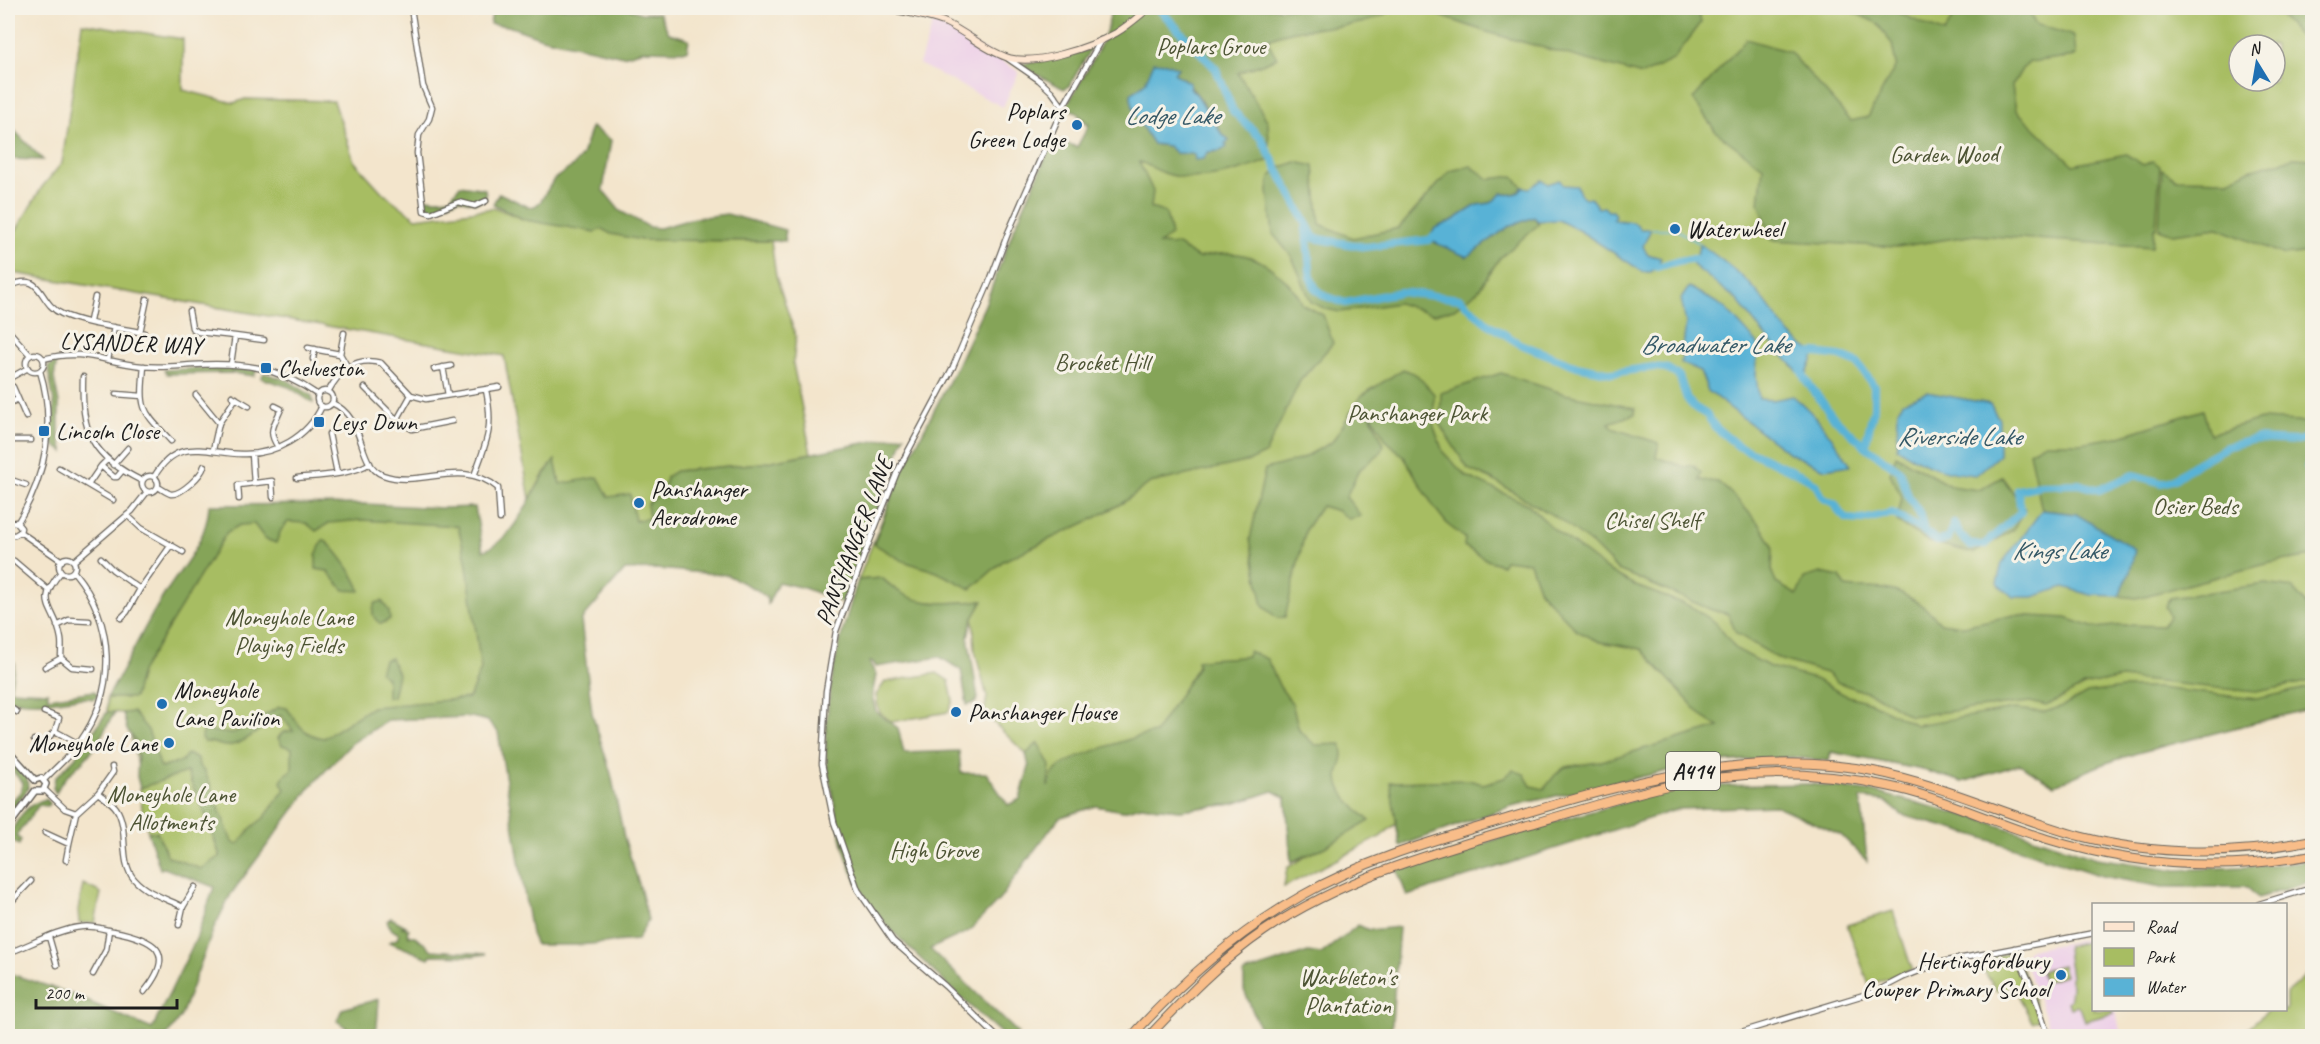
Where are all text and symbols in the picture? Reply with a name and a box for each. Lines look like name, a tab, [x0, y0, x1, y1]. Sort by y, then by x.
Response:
park label: Poplars Grove	[1157, 31, 1268, 61]
north arrow	[2227, 33, 2287, 93]
text: N	[2248, 38, 2264, 60]
place label: Poplars Green Lodge	[968, 96, 1068, 154]
water label: Lodge Lake	[1125, 99, 1224, 132]
marker: Poplars Green Lodge	[1070, 118, 1084, 132]
park label: Garden Wood	[1890, 139, 2002, 169]
place label: Waterwheel	[1687, 214, 1786, 244]
marker: Waterwheel	[1668, 222, 1682, 236]
street label: LYSANDER WAY	[60, 326, 206, 361]
water label: Broadwater Lake	[1641, 328, 1793, 361]
park label: Brocket Hill	[1055, 347, 1153, 377]
place label: Chelveston	[278, 353, 365, 383]
marker: Chelveston	[259, 361, 273, 375]
park label: Panshanger Park	[1347, 398, 1489, 428]
place label: Leys Down	[331, 407, 418, 437]
marker: Leys Down	[312, 415, 326, 429]
place label: Lincoln Close	[56, 416, 161, 446]
water label: Riverside Lake	[1897, 420, 2024, 453]
marker: Lincoln Close	[37, 424, 51, 438]
street label: PANSHANGER LANE	[808, 450, 901, 629]
place label: Panshanger Aerodrome	[651, 474, 749, 532]
park label: Osier Beds	[2153, 491, 2240, 521]
marker: Panshanger Aerodrome	[632, 496, 646, 510]
park label: Chisel Shelf	[1605, 505, 1705, 535]
water label: Kings Lake	[2012, 534, 2109, 567]
park label: Moneyhole Lane Playing Fields	[225, 602, 355, 660]
place label: Moneyhole Lane Pavilion	[174, 675, 281, 733]
marker: Moneyhole Lane Pavilion	[155, 697, 169, 711]
place label: Panshanger House	[968, 697, 1119, 727]
marker: Panshanger House	[949, 705, 963, 719]
place label: Moneyhole Lane	[29, 728, 159, 758]
marker: Moneyhole Lane	[162, 736, 176, 750]
road number: A414	[1666, 752, 1720, 790]
park label: Moneyhole Lane Allotments	[107, 779, 237, 837]
park label: High Grove	[890, 835, 980, 865]
legend	[2092, 903, 2287, 1011]
text: Road	[2146, 916, 2179, 938]
place label: Hertingfordbury Cowper Primary School	[1862, 946, 2053, 1004]
text: Park	[2146, 946, 2176, 968]
park label: Warbleton's Plantation	[1300, 962, 1399, 1020]
marker: Hertingfordbury Cowper Primary School	[2054, 968, 2068, 982]
scale bar	[36, 972, 177, 1010]
text: Water	[2146, 976, 2187, 998]
text: 200 m	[45, 982, 86, 1004]

